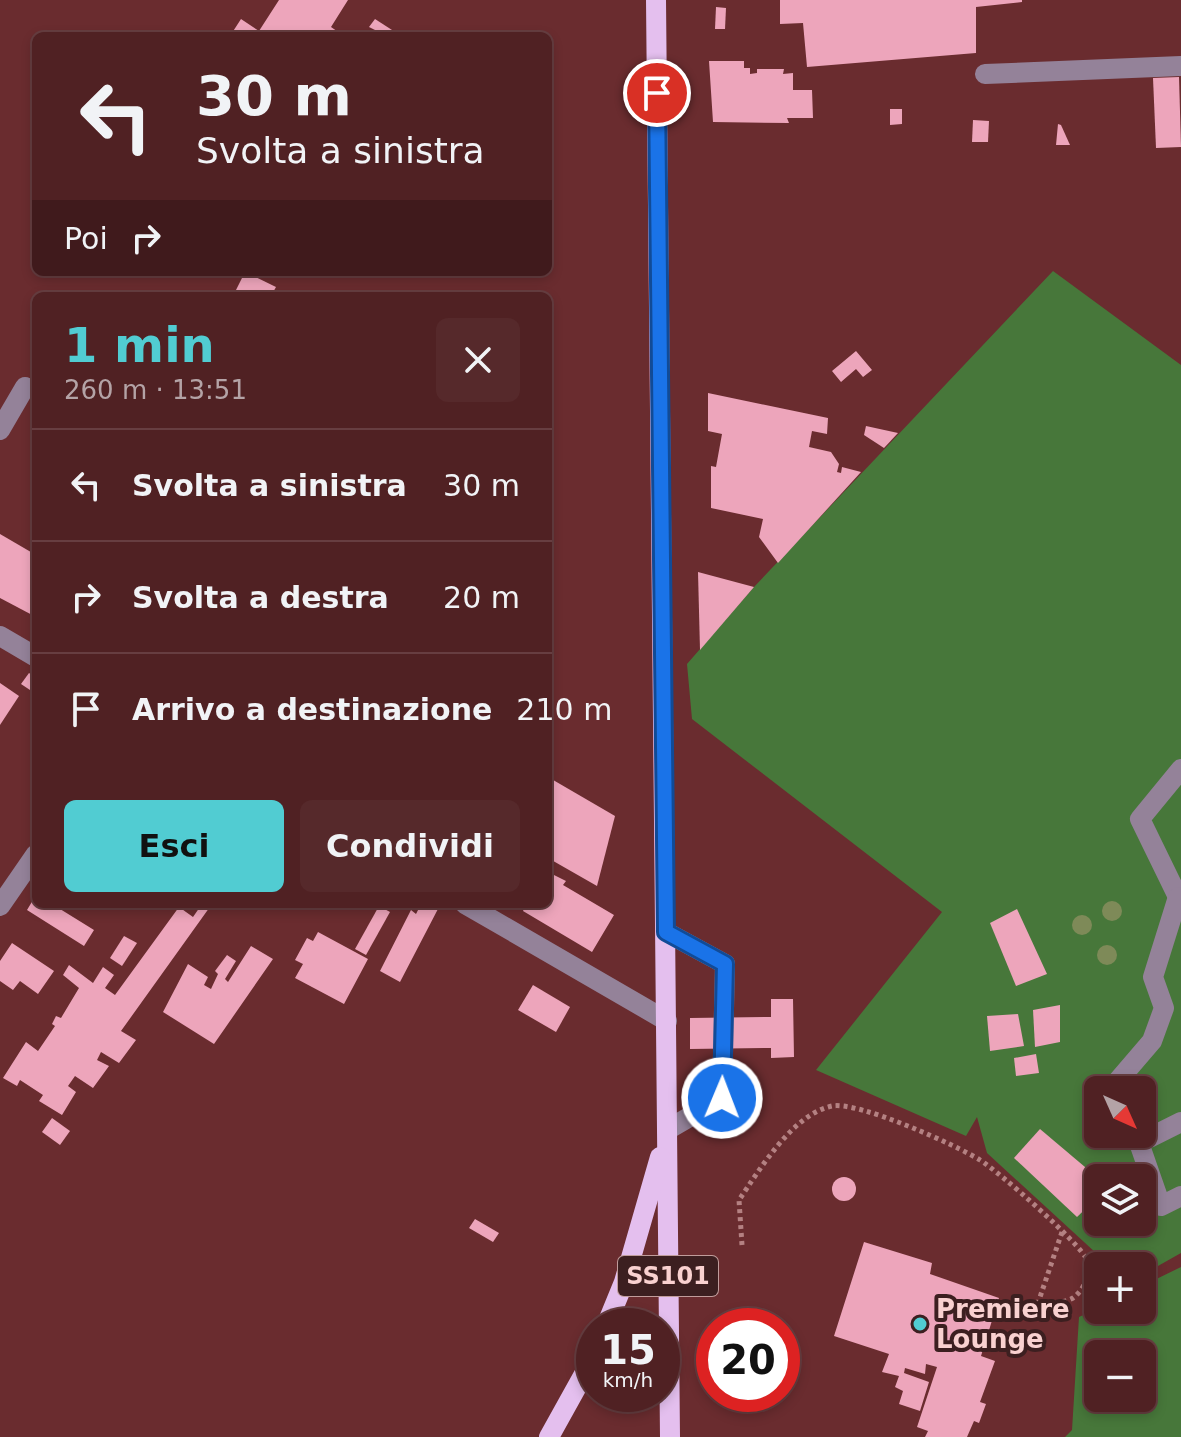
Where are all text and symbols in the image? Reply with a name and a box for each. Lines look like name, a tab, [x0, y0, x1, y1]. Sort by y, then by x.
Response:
pin	[623, 59, 691, 127]
text: 30 m	[196, 63, 352, 128]
icon: left	[64, 64, 168, 168]
icon: arrive	[635, 71, 679, 115]
text: Svolta a sinistra	[196, 130, 485, 171]
icon: right	[124, 216, 168, 260]
text: Poi	[64, 221, 108, 256]
text: 1 min	[64, 317, 215, 373]
button: close	[436, 318, 520, 402]
text: 260 m · 13:51	[64, 375, 247, 405]
icon: left	[64, 463, 108, 507]
text: Svolta a sinistra	[132, 468, 407, 503]
text: 30 m	[443, 468, 520, 503]
icon: right	[64, 575, 108, 619]
text: Svolta a destra	[132, 580, 389, 615]
text: 20 m	[443, 580, 520, 615]
icon: arrive	[64, 687, 108, 731]
text: Arrivo a destinazione	[132, 692, 492, 727]
text: 210 m	[516, 692, 612, 727]
button: Esci	[64, 800, 284, 892]
button: Condividi	[300, 800, 520, 892]
position arrow	[680, 1056, 764, 1140]
north arrow	[1084, 1076, 1156, 1148]
map controls	[1084, 1076, 1156, 1412]
button: layers	[1084, 1164, 1156, 1236]
button: +	[1084, 1252, 1156, 1324]
road number: SS101	[618, 1256, 718, 1296]
place label: Premiere Lounge	[936, 1294, 1070, 1354]
speed limit sign: 20	[696, 1308, 800, 1412]
marker: Premiere Lounge	[911, 1315, 929, 1333]
text: 15	[600, 1327, 656, 1373]
button: −	[1084, 1340, 1156, 1412]
text: km/h	[603, 1368, 653, 1392]

